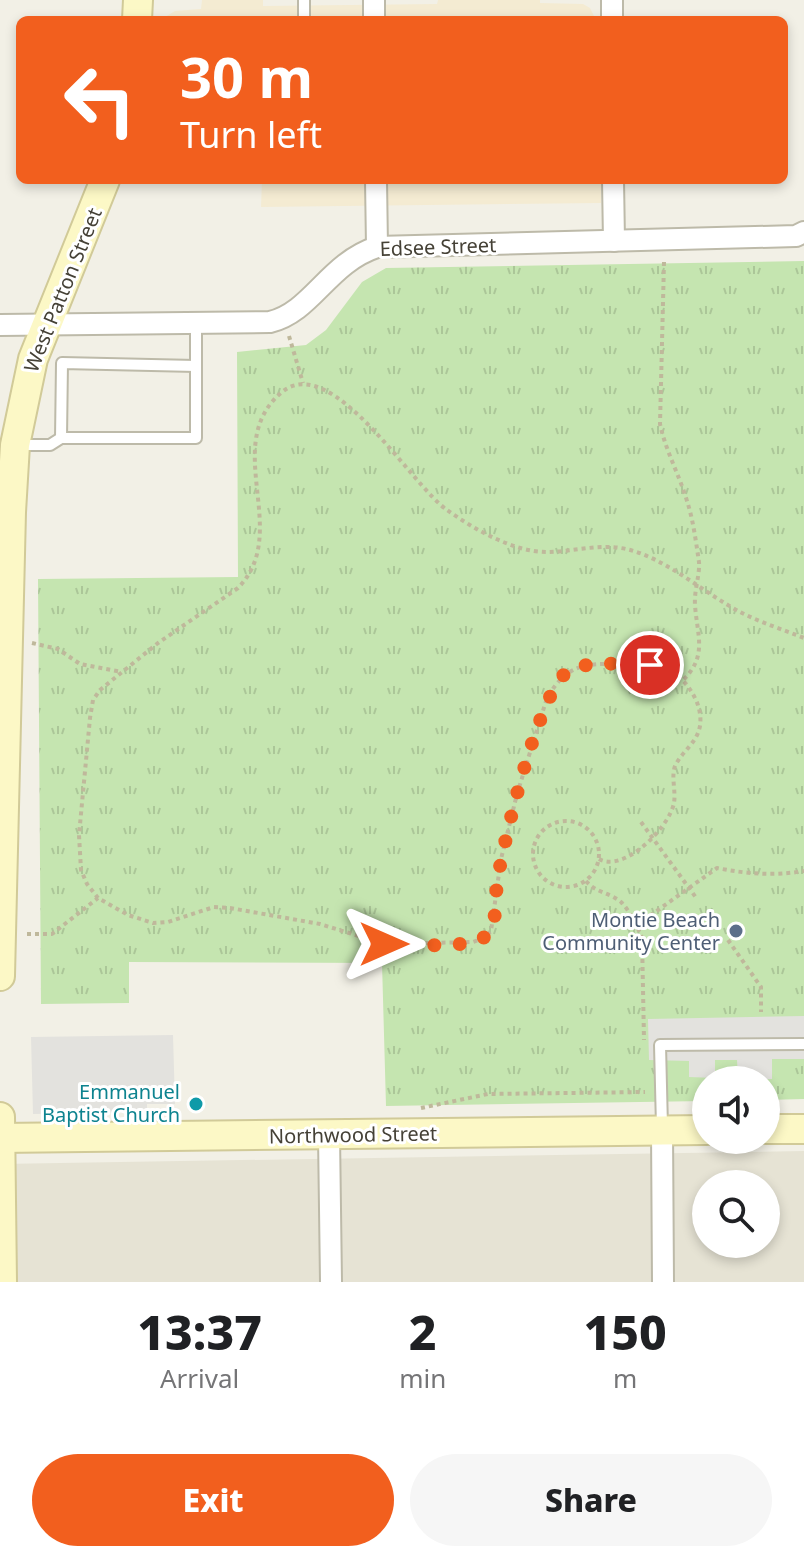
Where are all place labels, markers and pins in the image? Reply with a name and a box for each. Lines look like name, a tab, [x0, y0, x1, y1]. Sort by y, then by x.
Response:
pin	[616, 631, 684, 699]
place label: Montie Beach Community Center	[542, 906, 720, 956]
marker: Montie Beach Community Center	[727, 922, 745, 940]
place label: Emmanuel Baptist Church	[42, 1078, 180, 1128]
marker: Emmanuel Baptist Church	[187, 1095, 205, 1113]

